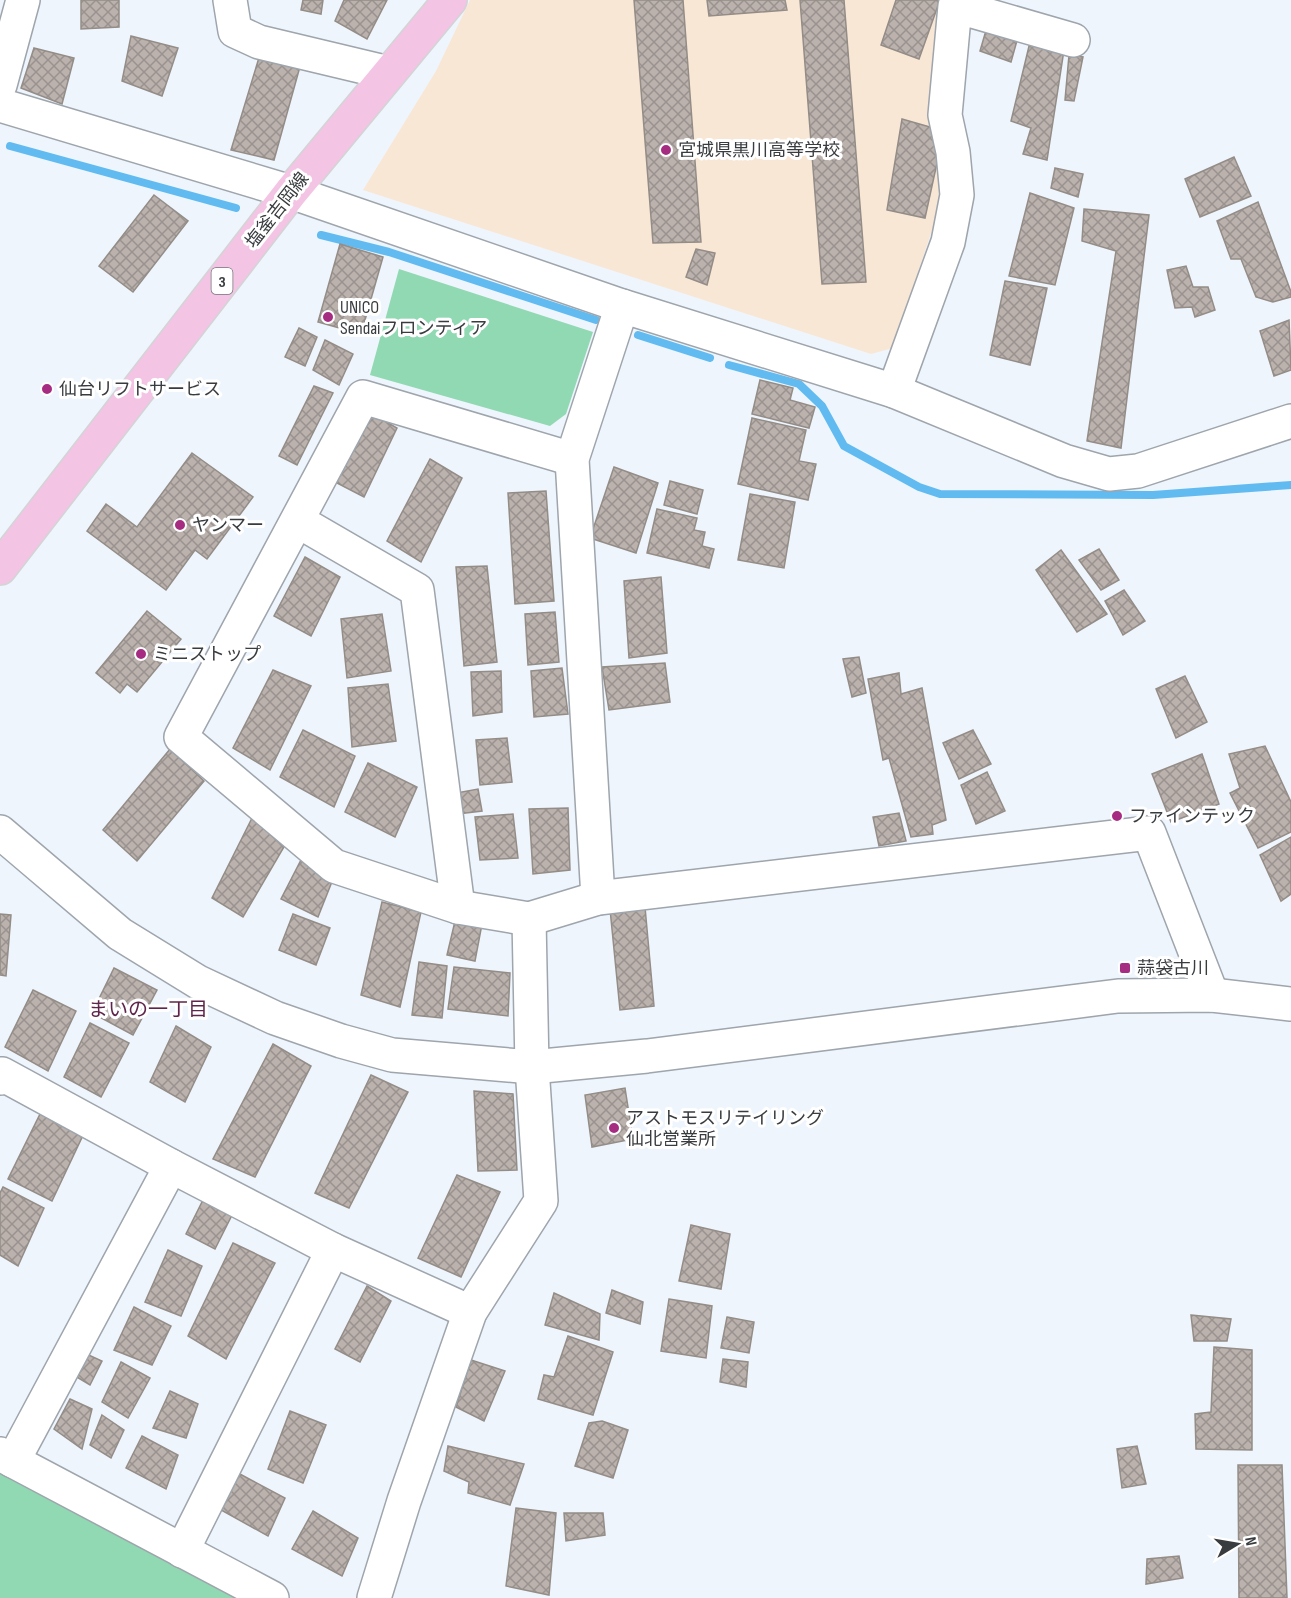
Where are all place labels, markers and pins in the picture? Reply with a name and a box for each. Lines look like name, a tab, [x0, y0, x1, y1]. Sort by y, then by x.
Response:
place label: 宮城県黒川高等学校	[678, 140, 840, 161]
marker: 宮城県黒川高等学校	[659, 143, 673, 157]
place label: UNICO Sendaiフロンティア	[340, 297, 487, 339]
marker: UNICO Sendaiフロンティア	[321, 310, 335, 324]
place label: 仙台リフトサービス	[59, 379, 221, 400]
marker: 仙台リフトサービス	[40, 382, 54, 396]
place label: ヤンマー	[192, 515, 264, 536]
marker: ヤンマー	[173, 518, 187, 532]
place label: ミニストップ	[153, 644, 261, 665]
marker: ミニストップ	[134, 647, 148, 661]
place label: ファインテック	[1129, 806, 1255, 827]
marker: ファインテック	[1110, 809, 1124, 823]
place label: 蒜袋古川	[1137, 958, 1209, 979]
marker: 蒜袋古川	[1118, 961, 1132, 975]
place label: アストモスリテイリング 仙北営業所	[626, 1108, 824, 1150]
marker: アストモスリテイリング 仙北営業所	[607, 1121, 621, 1135]

